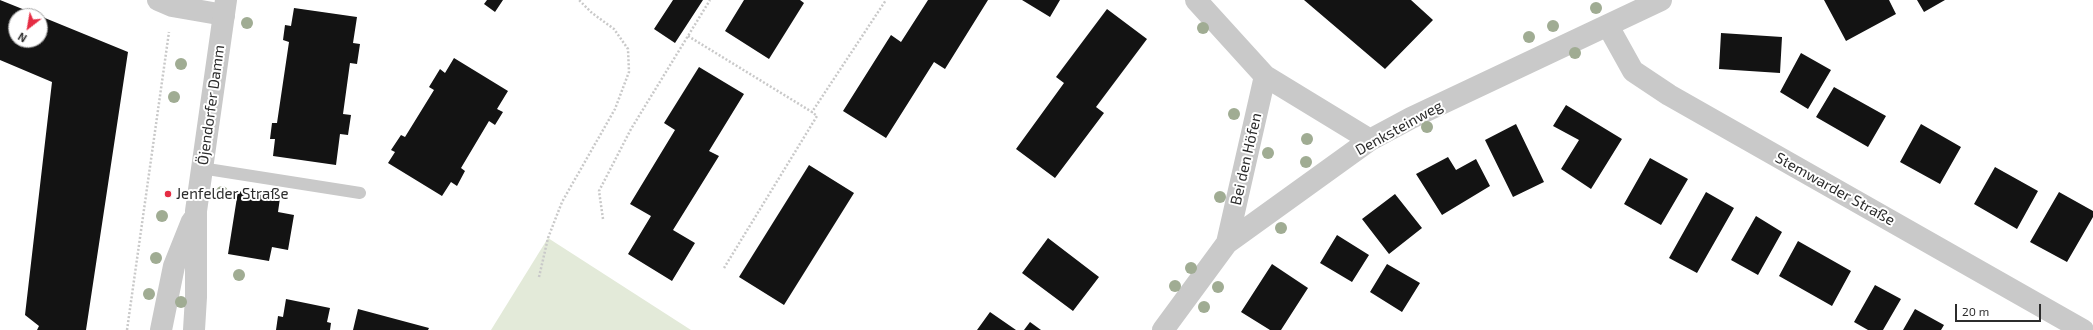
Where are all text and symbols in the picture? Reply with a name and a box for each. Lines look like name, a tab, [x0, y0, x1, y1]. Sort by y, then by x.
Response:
north arrow	[8, 8, 48, 48]
text: N	[15, 30, 29, 45]
street label: Öjendorfer Damm	[194, 44, 228, 166]
street label: Denksteinweg	[1352, 97, 1446, 159]
street label: Bei den Höfen	[1227, 111, 1265, 207]
street label: Stemwarder Straße	[1772, 149, 1898, 229]
place label: Jenfelder Straße	[176, 185, 288, 203]
marker: Jenfelder Straße	[163, 189, 173, 199]
scale bar	[1957, 296, 2043, 322]
text: 20 m	[1962, 304, 1989, 318]

